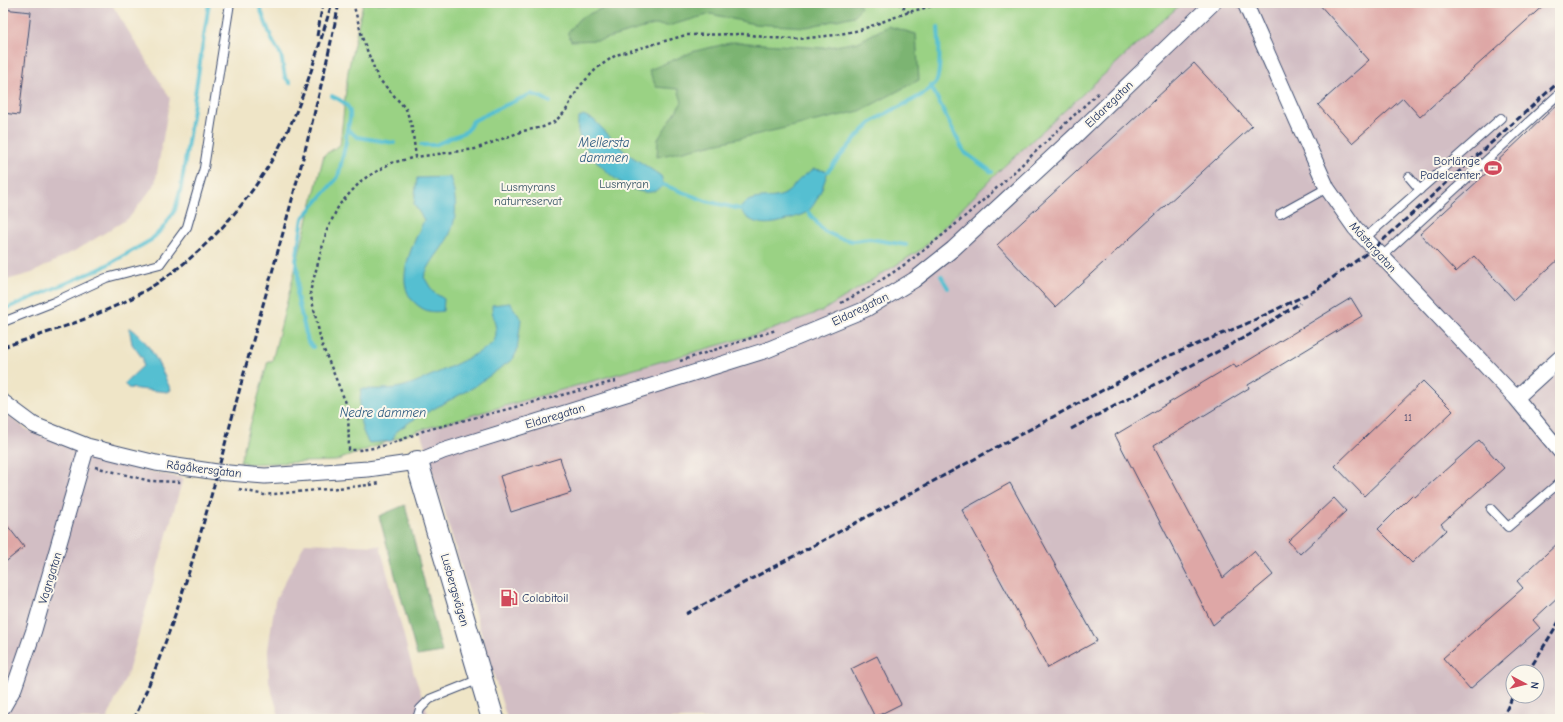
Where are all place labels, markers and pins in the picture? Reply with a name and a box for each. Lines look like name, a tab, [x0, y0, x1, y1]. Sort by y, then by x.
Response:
place label: Borlänge Padelcenter	[1420, 154, 1480, 182]
sports icon: Borlänge Padelcenter	[1483, 158, 1503, 178]
fuel station icon: Colabitoil	[499, 588, 519, 608]
place label: Colabitoil	[522, 591, 568, 605]

